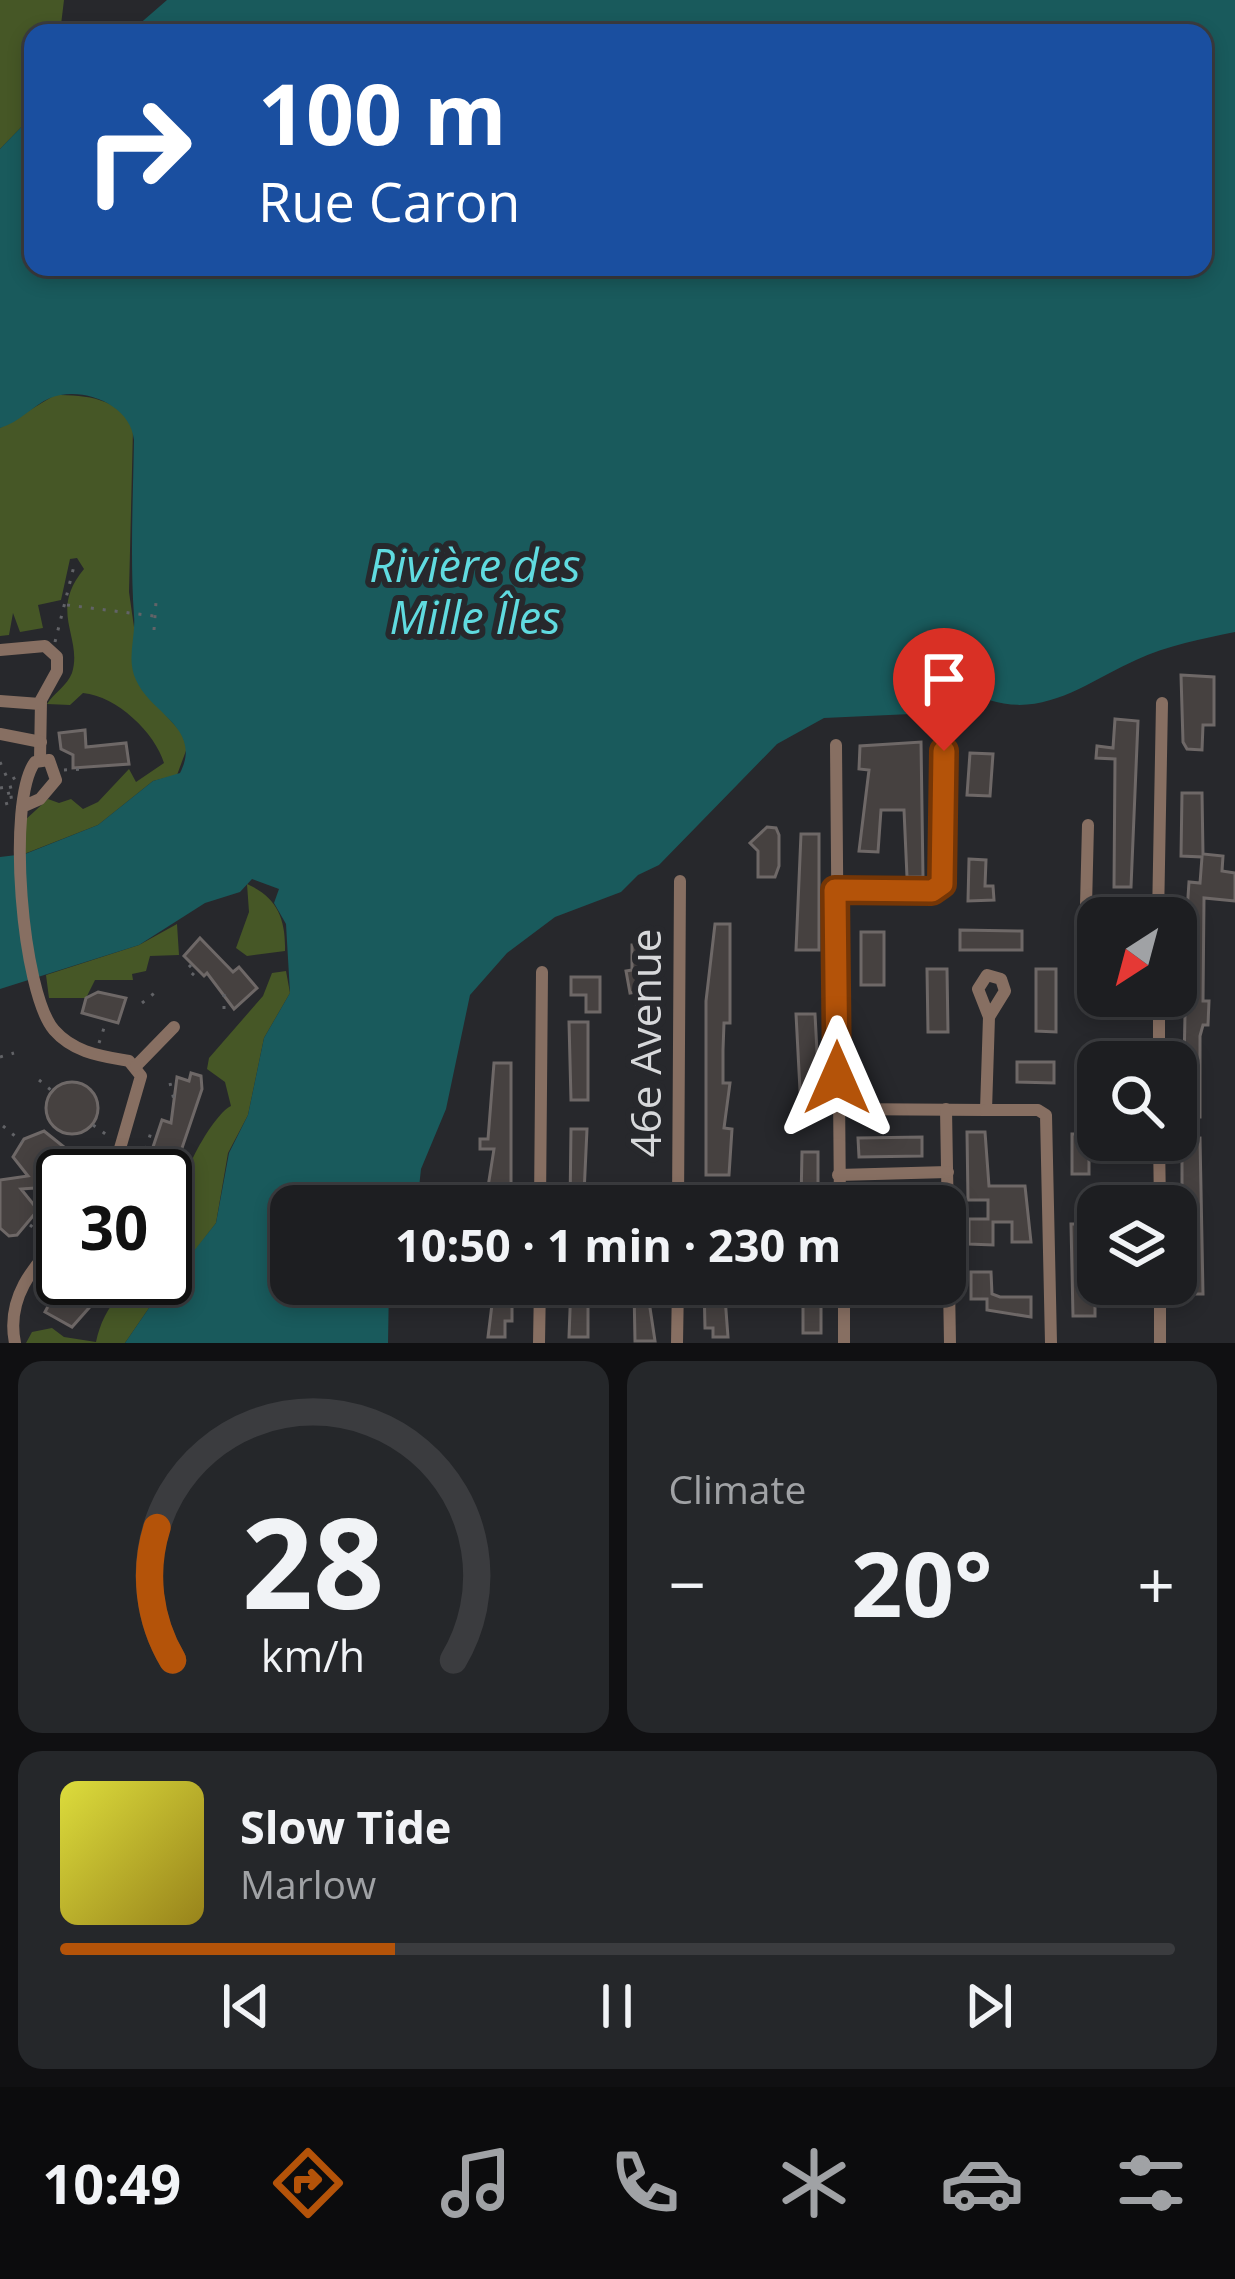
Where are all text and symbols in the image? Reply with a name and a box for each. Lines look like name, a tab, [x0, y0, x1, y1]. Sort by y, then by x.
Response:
text: 100 m	[258, 55, 506, 170]
icon: right	[60, 72, 216, 228]
text: Rue Caron	[258, 164, 521, 238]
water label: Rivière des Mille Îles	[369, 534, 581, 647]
pin	[893, 628, 995, 751]
icon: arrive	[911, 646, 977, 712]
north arrow	[1077, 897, 1197, 1017]
map controls	[1077, 897, 1197, 1305]
street label: 46e Avenue	[616, 929, 673, 1157]
position arrow	[774, 1015, 900, 1141]
button: search	[1077, 1041, 1197, 1161]
speed limit sign: 30	[36, 1149, 192, 1305]
button: layers	[1077, 1185, 1197, 1305]
text: 10:50 · 1 min · 230 m	[395, 1214, 841, 1275]
text: Climate	[669, 1462, 806, 1515]
text: 28	[242, 1476, 385, 1646]
text: 20°	[851, 1521, 992, 1643]
text: −	[669, 1538, 706, 1628]
text: +	[1137, 1538, 1175, 1628]
text: km/h	[261, 1626, 365, 1685]
text: Slow Tide	[240, 1796, 451, 1857]
text: Marlow	[240, 1857, 376, 1910]
icon: previous	[213, 1973, 279, 2039]
icon: pause	[584, 1973, 650, 2039]
icon: next	[956, 1973, 1022, 2039]
icon: directions	[266, 2141, 350, 2225]
icon: music	[434, 2141, 518, 2225]
icon: phone	[603, 2141, 687, 2225]
icon: climate	[772, 2141, 856, 2225]
icon: car	[940, 2141, 1024, 2225]
icon: filters	[1109, 2141, 1193, 2225]
text: 10:49	[42, 2146, 181, 2220]

